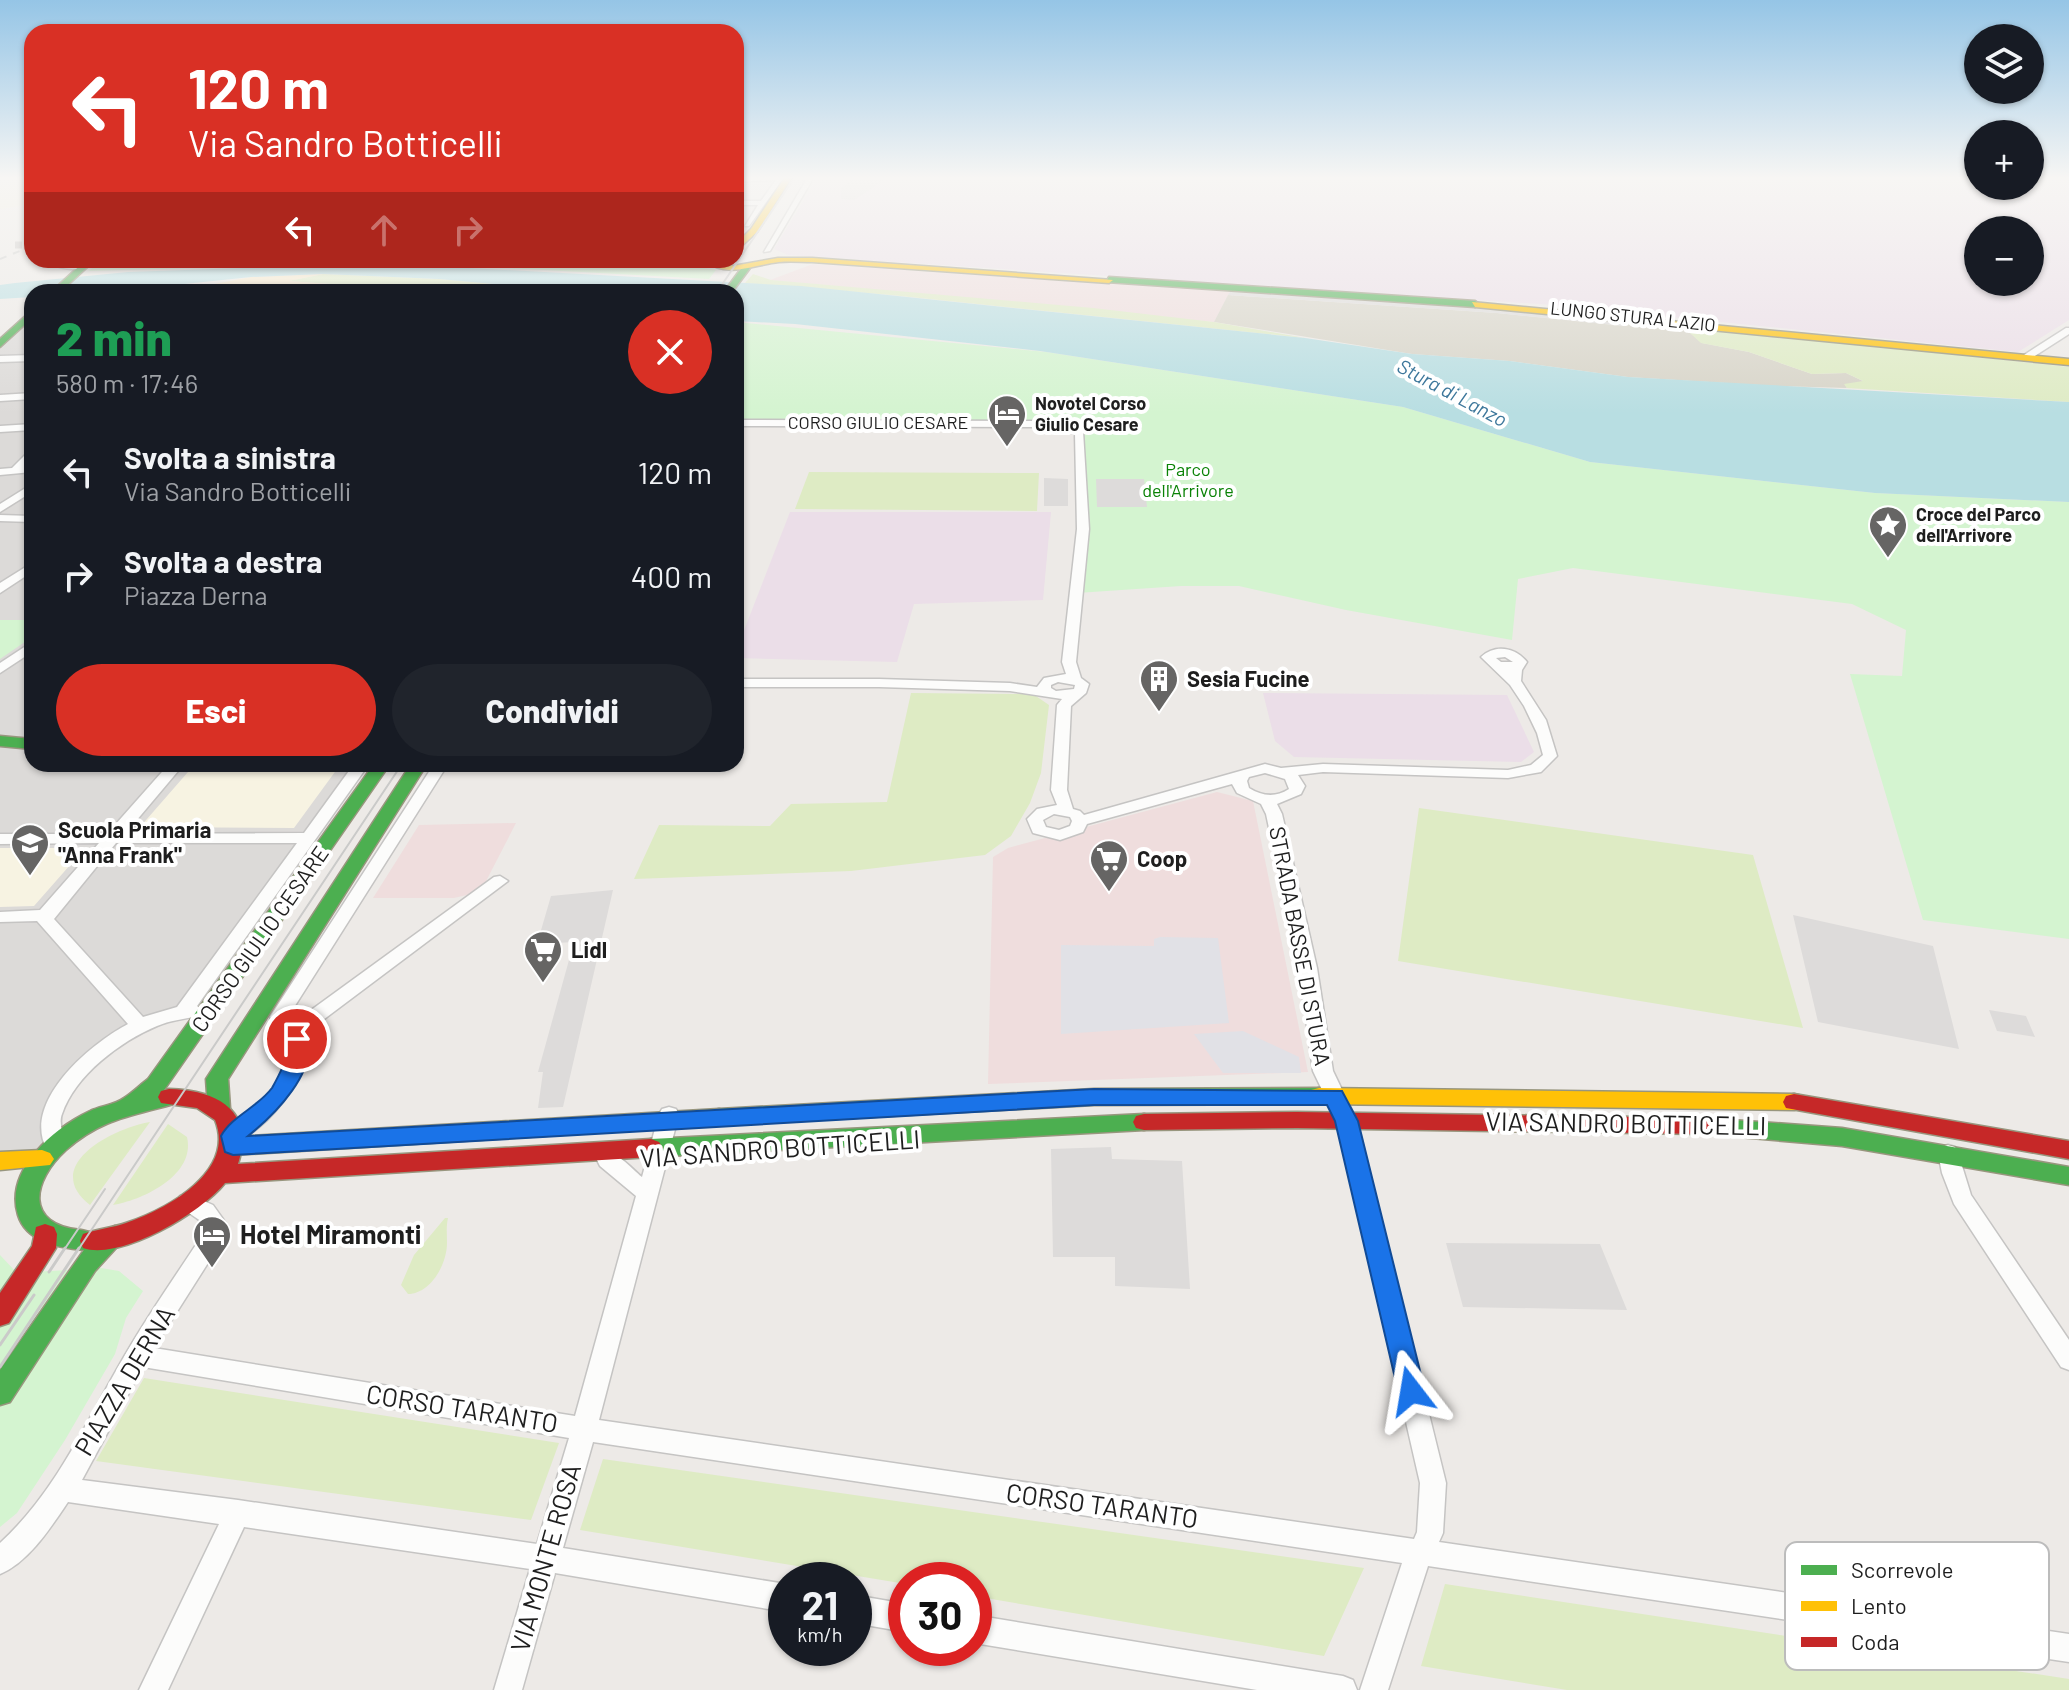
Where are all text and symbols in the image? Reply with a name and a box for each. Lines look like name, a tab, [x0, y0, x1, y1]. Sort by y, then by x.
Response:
map controls	[1964, 24, 2044, 296]
button: layers	[1964, 24, 2044, 104]
text: 120 m	[188, 53, 329, 120]
icon: left	[56, 56, 160, 160]
button: +	[1964, 120, 2044, 200]
text: Via Sandro Botticelli	[188, 121, 503, 164]
icon: left	[278, 208, 322, 252]
icon: ahead	[362, 208, 406, 252]
icon: right	[446, 208, 490, 252]
button: −	[1964, 216, 2044, 296]
street label: LUNGO STURA LAZIO	[1549, 296, 1717, 336]
text: 2 min	[56, 308, 172, 366]
button: close	[628, 310, 712, 394]
water label: Stura di Lanzo	[1394, 353, 1511, 431]
text: 580 m · 17:46	[56, 367, 198, 398]
place label: Novotel Corso Giulio Cesare	[1035, 392, 1146, 435]
hotel icon: Novotel Corso Giulio Cesare	[986, 393, 1028, 448]
street label: CORSO GIULIO CESARE	[788, 411, 968, 433]
text: Svolta a sinistra	[124, 439, 336, 475]
icon: left	[56, 450, 100, 494]
text: 120 m	[638, 454, 712, 490]
park label: Parco dell'Arrivore	[1142, 458, 1234, 501]
text: Via Sandro Botticelli	[124, 475, 351, 506]
place label: Croce del Parco dell'Arrivore	[1916, 503, 2041, 546]
place icon: Croce del Parco dell'Arrivore	[1867, 504, 1909, 559]
text: Svolta a destra	[124, 543, 322, 579]
icon: right	[56, 554, 100, 598]
text: 400 m	[631, 558, 712, 594]
text: Piazza Derna	[124, 579, 268, 610]
building icon: Sesia Fucine	[1138, 658, 1180, 713]
button: Esci	[56, 664, 376, 756]
button: Condividi	[392, 664, 712, 756]
place label: Sesia Fucine	[1187, 665, 1310, 691]
place label: Scuola Primaria "Anna Frank"	[58, 816, 211, 867]
school or university icon: Scuola Primaria "Anna Frank"	[9, 822, 51, 877]
street label: STRADA BASSE DI STURA	[1265, 824, 1337, 1068]
supermarket icon: Coop	[1088, 838, 1130, 893]
street label: CORSO GIULIO CESARE	[185, 841, 333, 1036]
place label: Coop	[1137, 845, 1187, 871]
supermarket icon: Lidl	[522, 929, 564, 984]
place label: Lidl	[571, 936, 607, 962]
pin	[263, 1005, 331, 1073]
icon: arrive	[275, 1017, 319, 1061]
street label: VIA SANDRO BOTTICELLI	[1485, 1105, 1767, 1140]
street label: VIA SANDRO BOTTICELLI	[639, 1122, 921, 1173]
hotel icon: Hotel Miramonti	[191, 1214, 233, 1269]
place label: Hotel Miramonti	[240, 1218, 421, 1249]
street label: PIAZZA DERNA	[67, 1300, 181, 1461]
position arrow	[1369, 1349, 1453, 1433]
street label: CORSO TARANTO	[364, 1377, 560, 1438]
street label: VIA MONTE ROSA	[503, 1460, 586, 1655]
street label: CORSO TARANTO	[1004, 1476, 1200, 1533]
legend	[1785, 1542, 2049, 1670]
text: Scorrevole	[1851, 1556, 1953, 1582]
speed limit sign: 30	[888, 1562, 992, 1666]
text: 21	[802, 1580, 838, 1628]
text: Lento	[1851, 1592, 1907, 1618]
text: km/h	[797, 1622, 843, 1646]
text: Coda	[1851, 1628, 1900, 1654]

